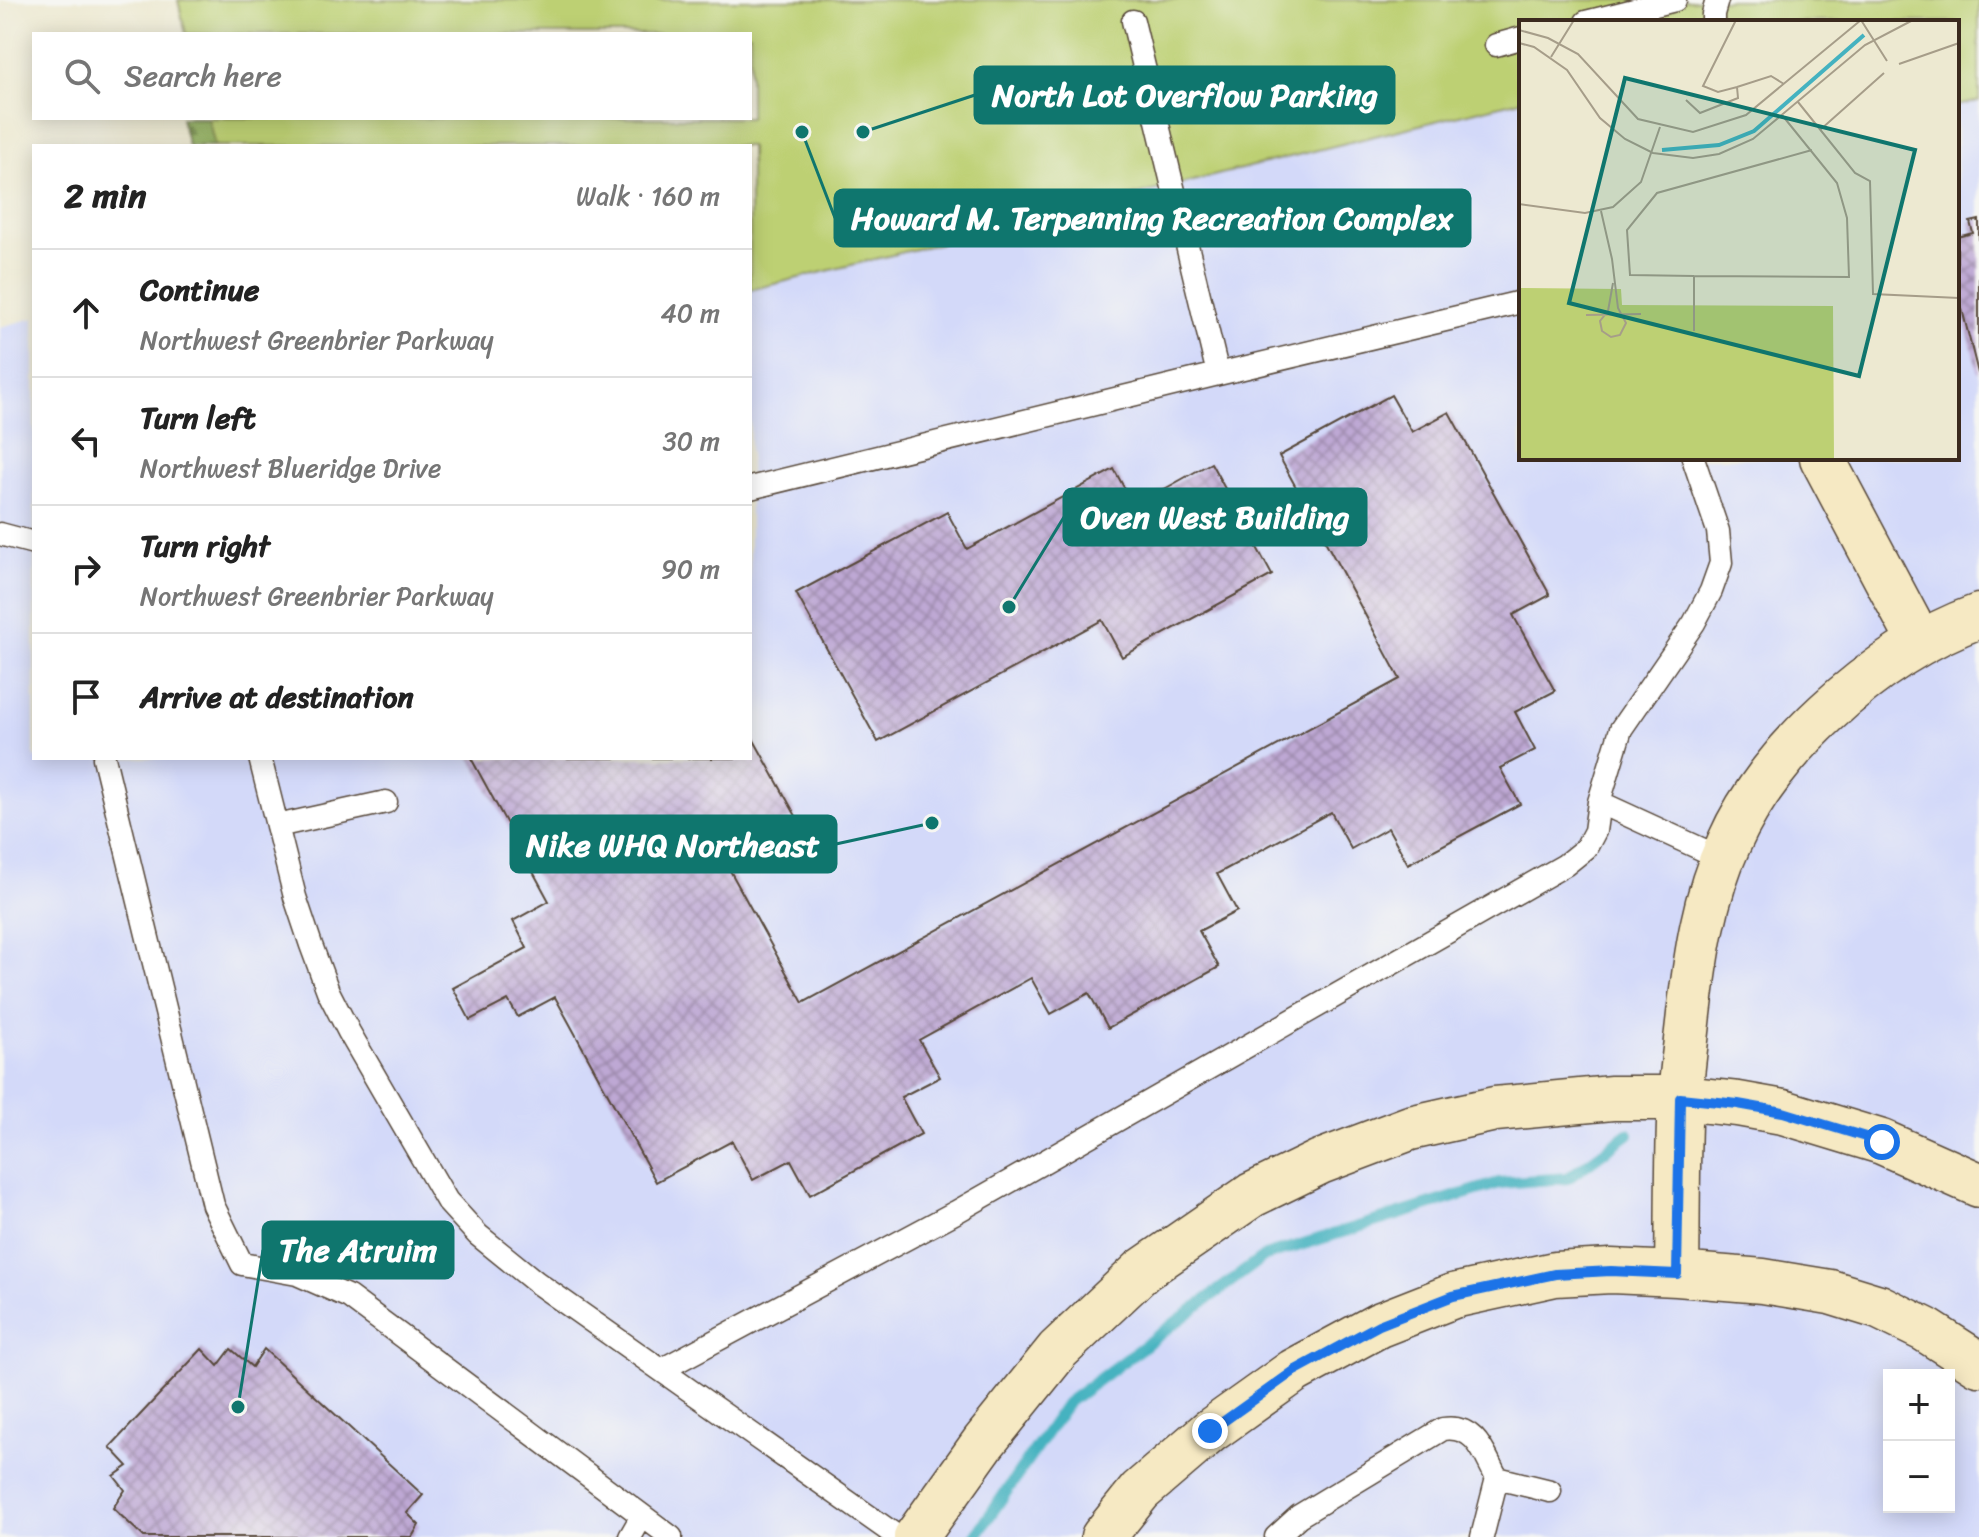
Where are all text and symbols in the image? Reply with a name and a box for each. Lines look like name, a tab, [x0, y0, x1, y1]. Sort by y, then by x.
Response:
inset map	[1519, 20, 1959, 460]
search box	[32, 32, 752, 120]
text: Search here	[124, 49, 282, 103]
icon: search	[60, 54, 104, 98]
callout: North Lot Overflow Parking	[975, 67, 1394, 123]
text: North Lot Overflow Parking	[991, 67, 1378, 124]
text: 2 min	[64, 166, 146, 226]
text: Walk · 160 m	[576, 173, 720, 219]
callout: Howard M. Terpenning Recreation Complex	[835, 190, 1470, 246]
text: Howard M. Terpenning Recreation Complex	[851, 190, 1455, 247]
text: Continue	[140, 263, 259, 317]
text: 40 m	[661, 290, 720, 336]
icon: ahead	[64, 291, 108, 335]
text: Northwest Greenbrier Parkway	[140, 317, 493, 363]
text: Turn left	[140, 391, 256, 445]
text: 30 m	[663, 418, 720, 464]
icon: left	[64, 419, 108, 463]
text: Northwest Blueridge Drive	[140, 445, 441, 491]
callout: Oven West Building	[1064, 489, 1366, 545]
text: Oven West Building	[1081, 489, 1349, 546]
text: Turn right	[140, 519, 270, 573]
text: 90 m	[661, 546, 720, 592]
icon: right	[64, 547, 108, 591]
text: Northwest Greenbrier Parkway	[140, 573, 493, 619]
text: Arrive at destination	[140, 670, 414, 724]
icon: arrive	[64, 675, 108, 719]
callout: Nike WHQ Northeast	[511, 816, 836, 872]
text: Nike WHQ Northeast	[525, 817, 820, 874]
route start	[1864, 1124, 1900, 1160]
callout: The Atruim	[263, 1222, 453, 1278]
text: The Atruim	[279, 1222, 437, 1279]
map controls	[1883, 1369, 1955, 1513]
button: +	[1883, 1369, 1955, 1441]
route end	[1192, 1413, 1228, 1449]
button: −	[1883, 1441, 1955, 1513]

